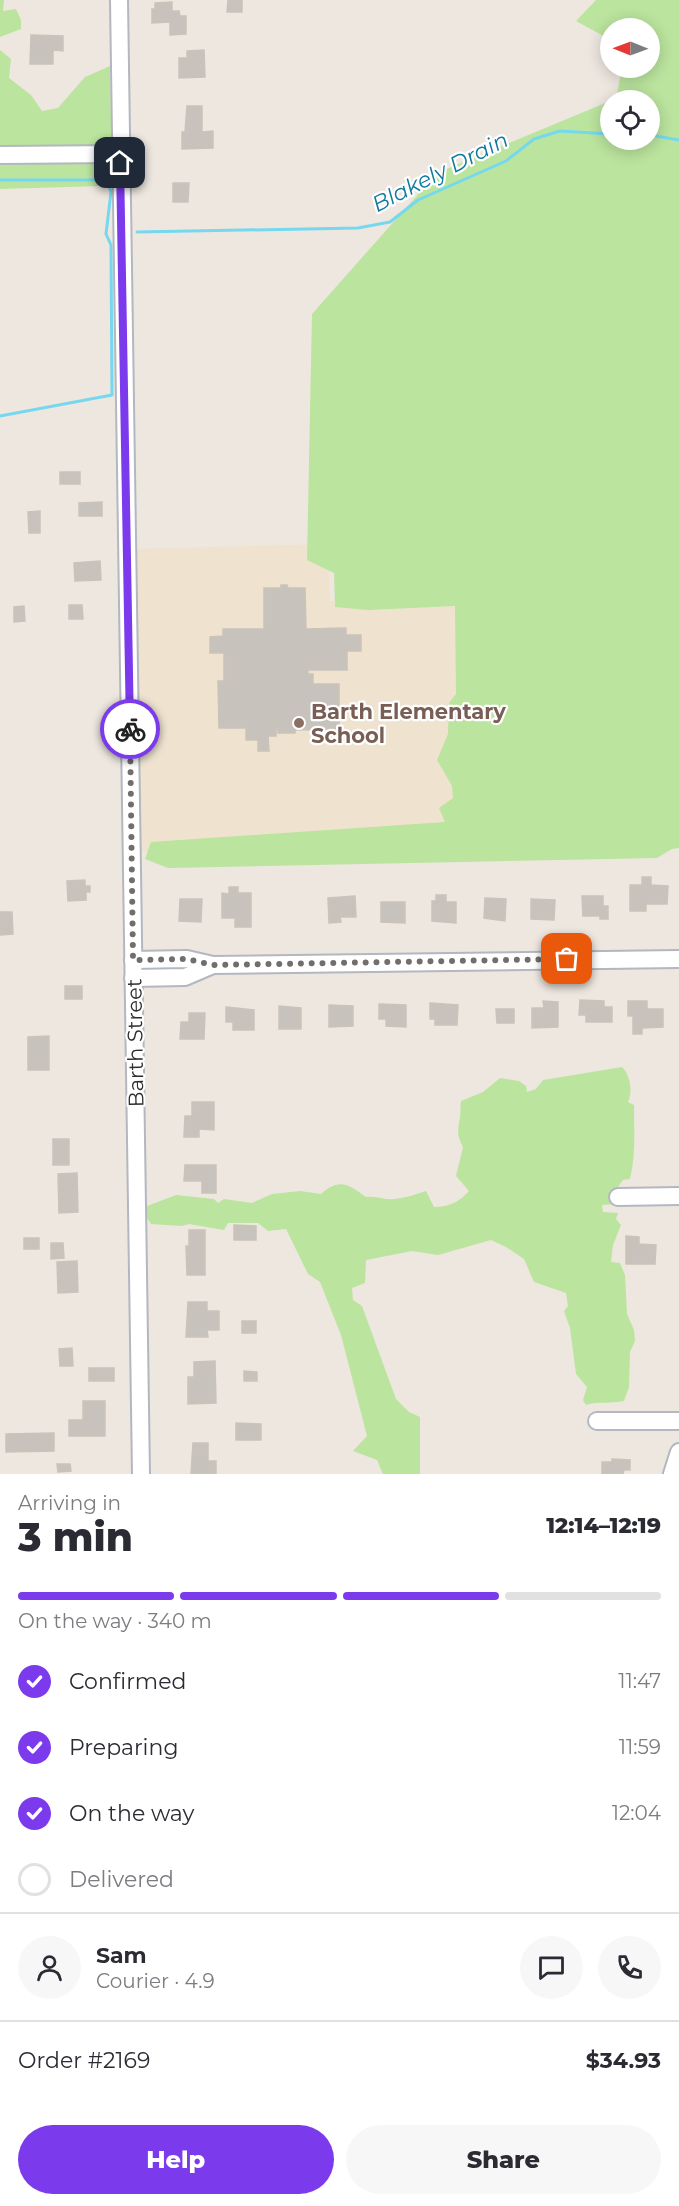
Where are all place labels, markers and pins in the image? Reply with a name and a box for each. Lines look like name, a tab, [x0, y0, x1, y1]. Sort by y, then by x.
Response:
pin	[94, 137, 145, 188]
place label: Barth Elementary School	[311, 699, 506, 748]
marker: Barth Elementary School	[292, 716, 306, 730]
pin	[541, 933, 592, 984]

